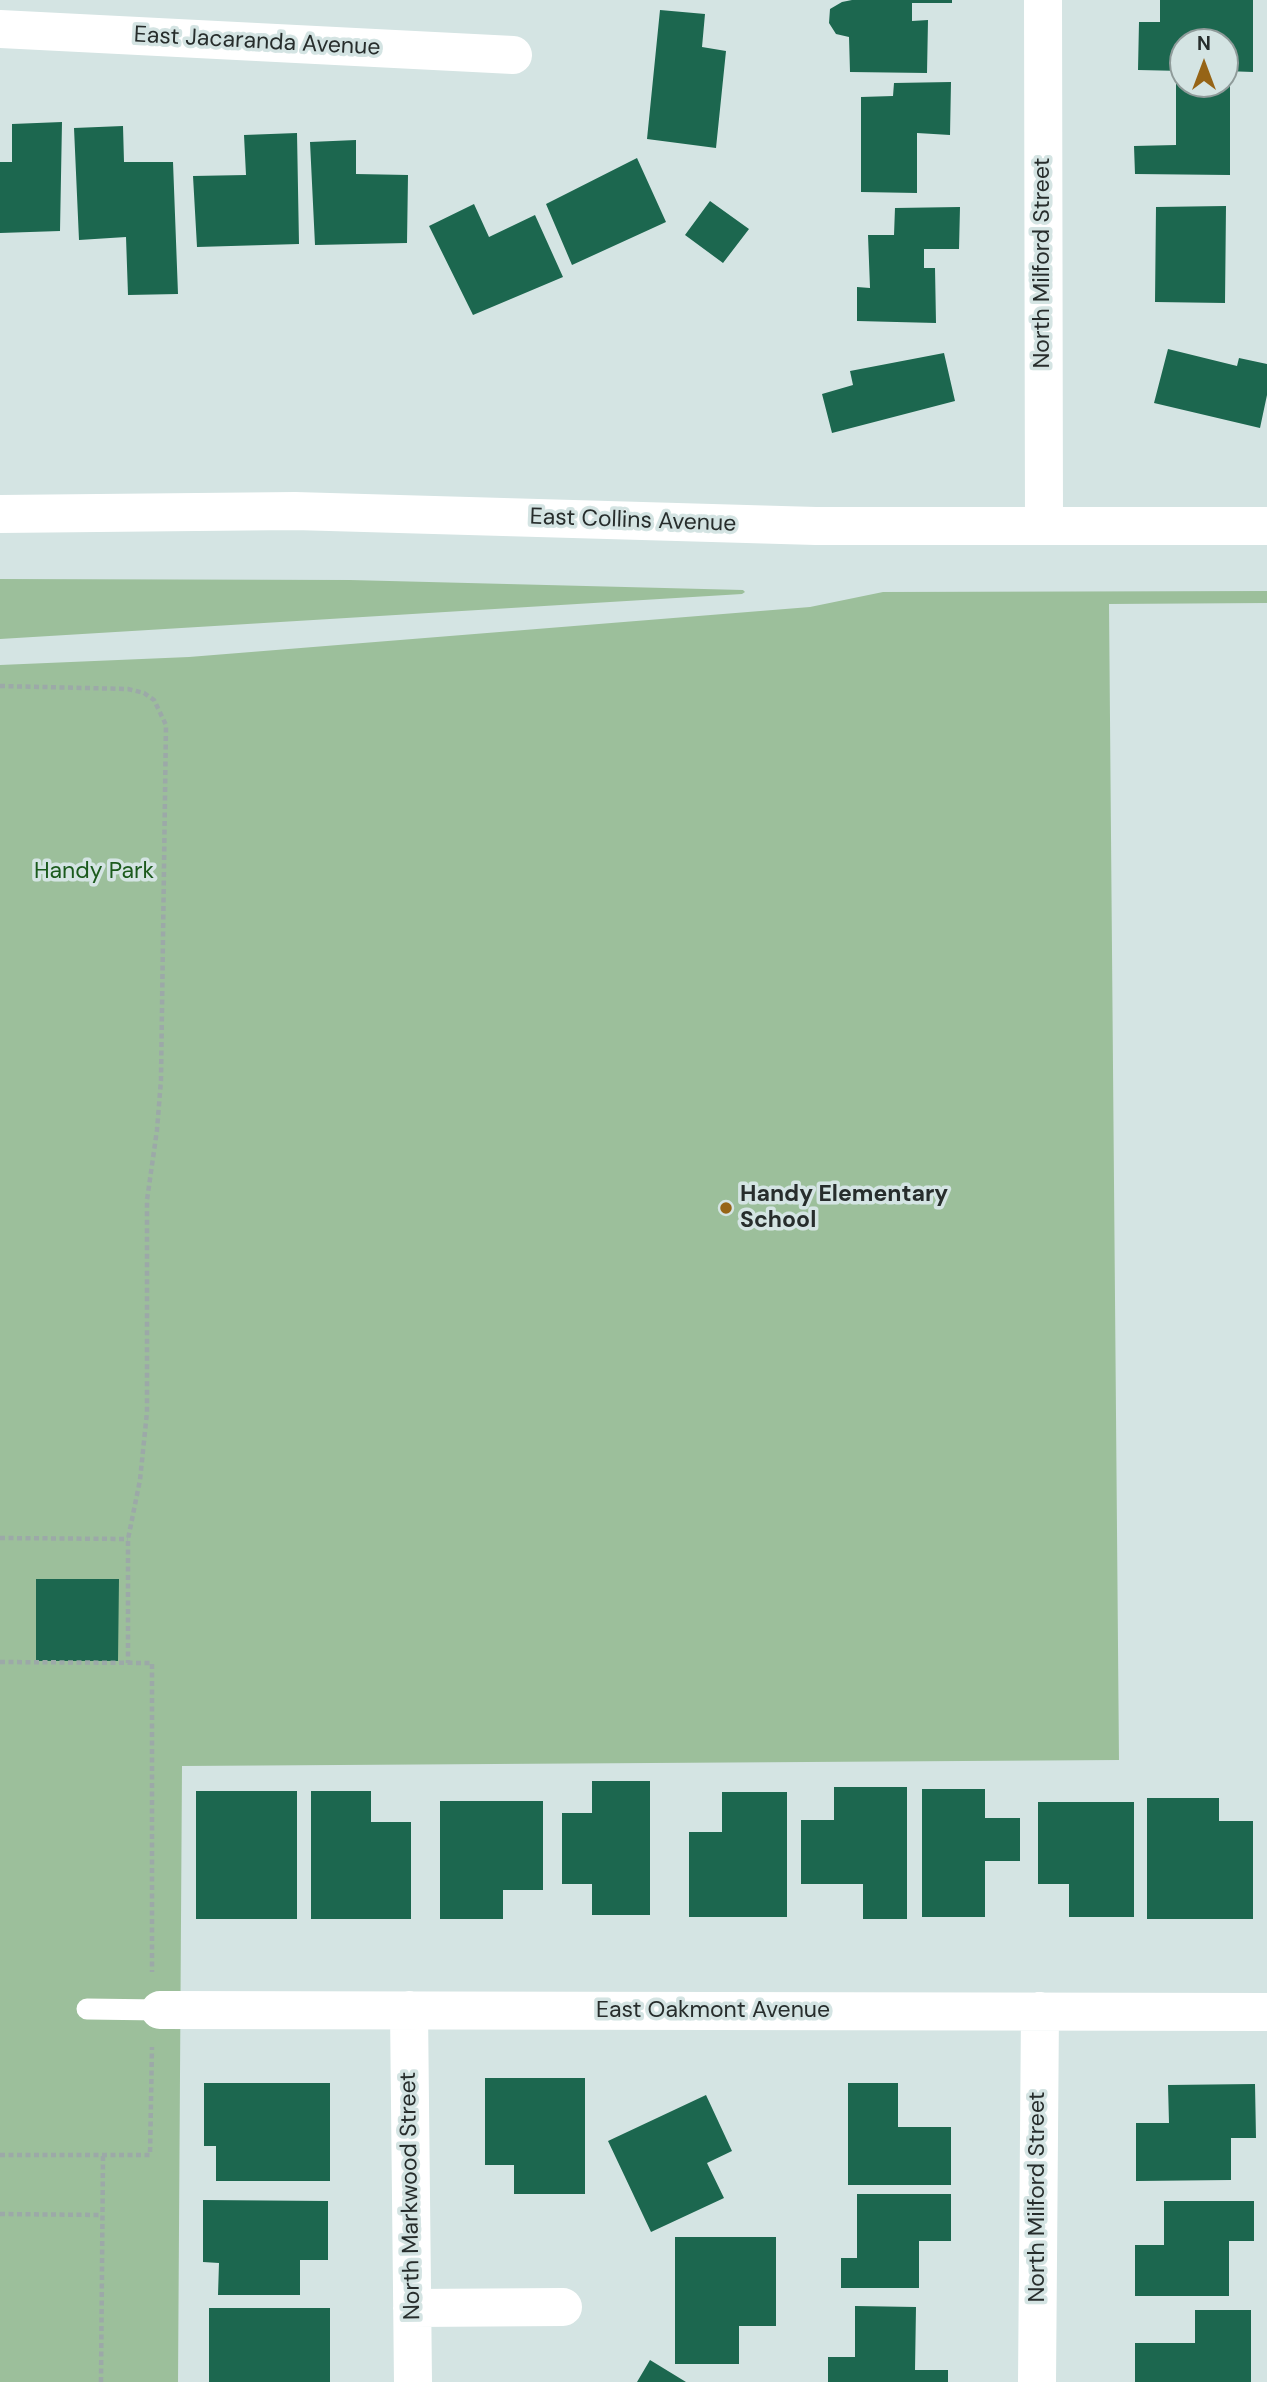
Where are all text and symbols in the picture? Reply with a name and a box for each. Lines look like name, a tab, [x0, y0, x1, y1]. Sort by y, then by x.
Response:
street label: East Jacaranda Avenue	[133, 22, 381, 62]
north arrow	[1169, 28, 1239, 98]
text: N	[1197, 31, 1211, 56]
street label: North Milford Street	[1029, 157, 1057, 369]
street label: East Collins Avenue	[529, 504, 737, 538]
park label: Handy Park	[34, 858, 154, 886]
place label: Handy Elementary School	[740, 1181, 948, 1235]
marker: Handy Elementary School	[718, 1200, 734, 1216]
street label: East Oakmont Avenue	[596, 1997, 830, 2025]
street label: North Markwood Street	[395, 2072, 427, 2320]
street label: North Milford Street	[1024, 2091, 1052, 2303]

